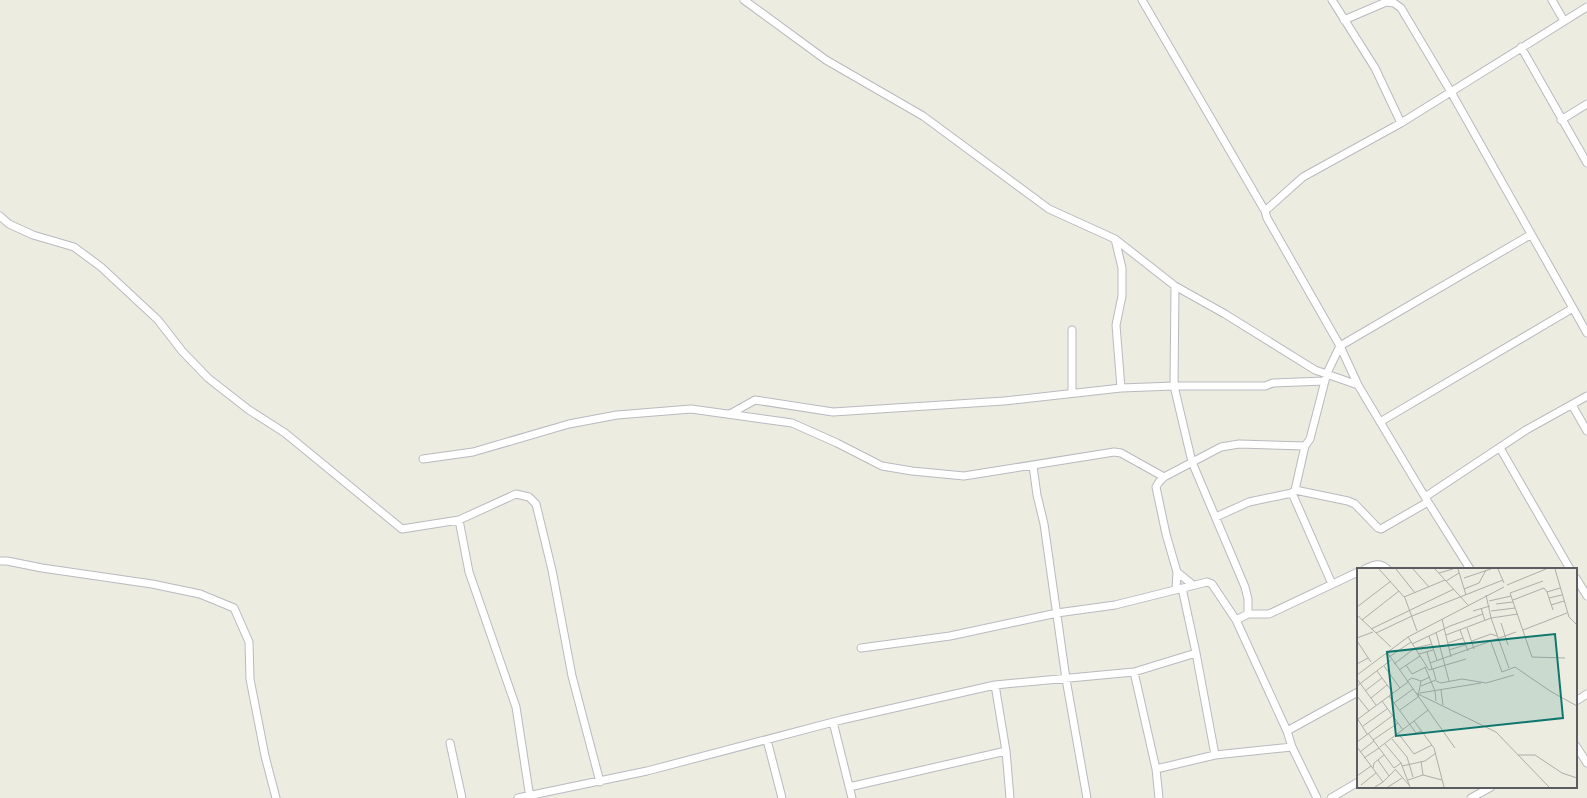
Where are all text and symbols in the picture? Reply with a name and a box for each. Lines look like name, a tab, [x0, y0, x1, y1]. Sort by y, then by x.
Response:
inset map	[1357, 568, 1577, 788]

